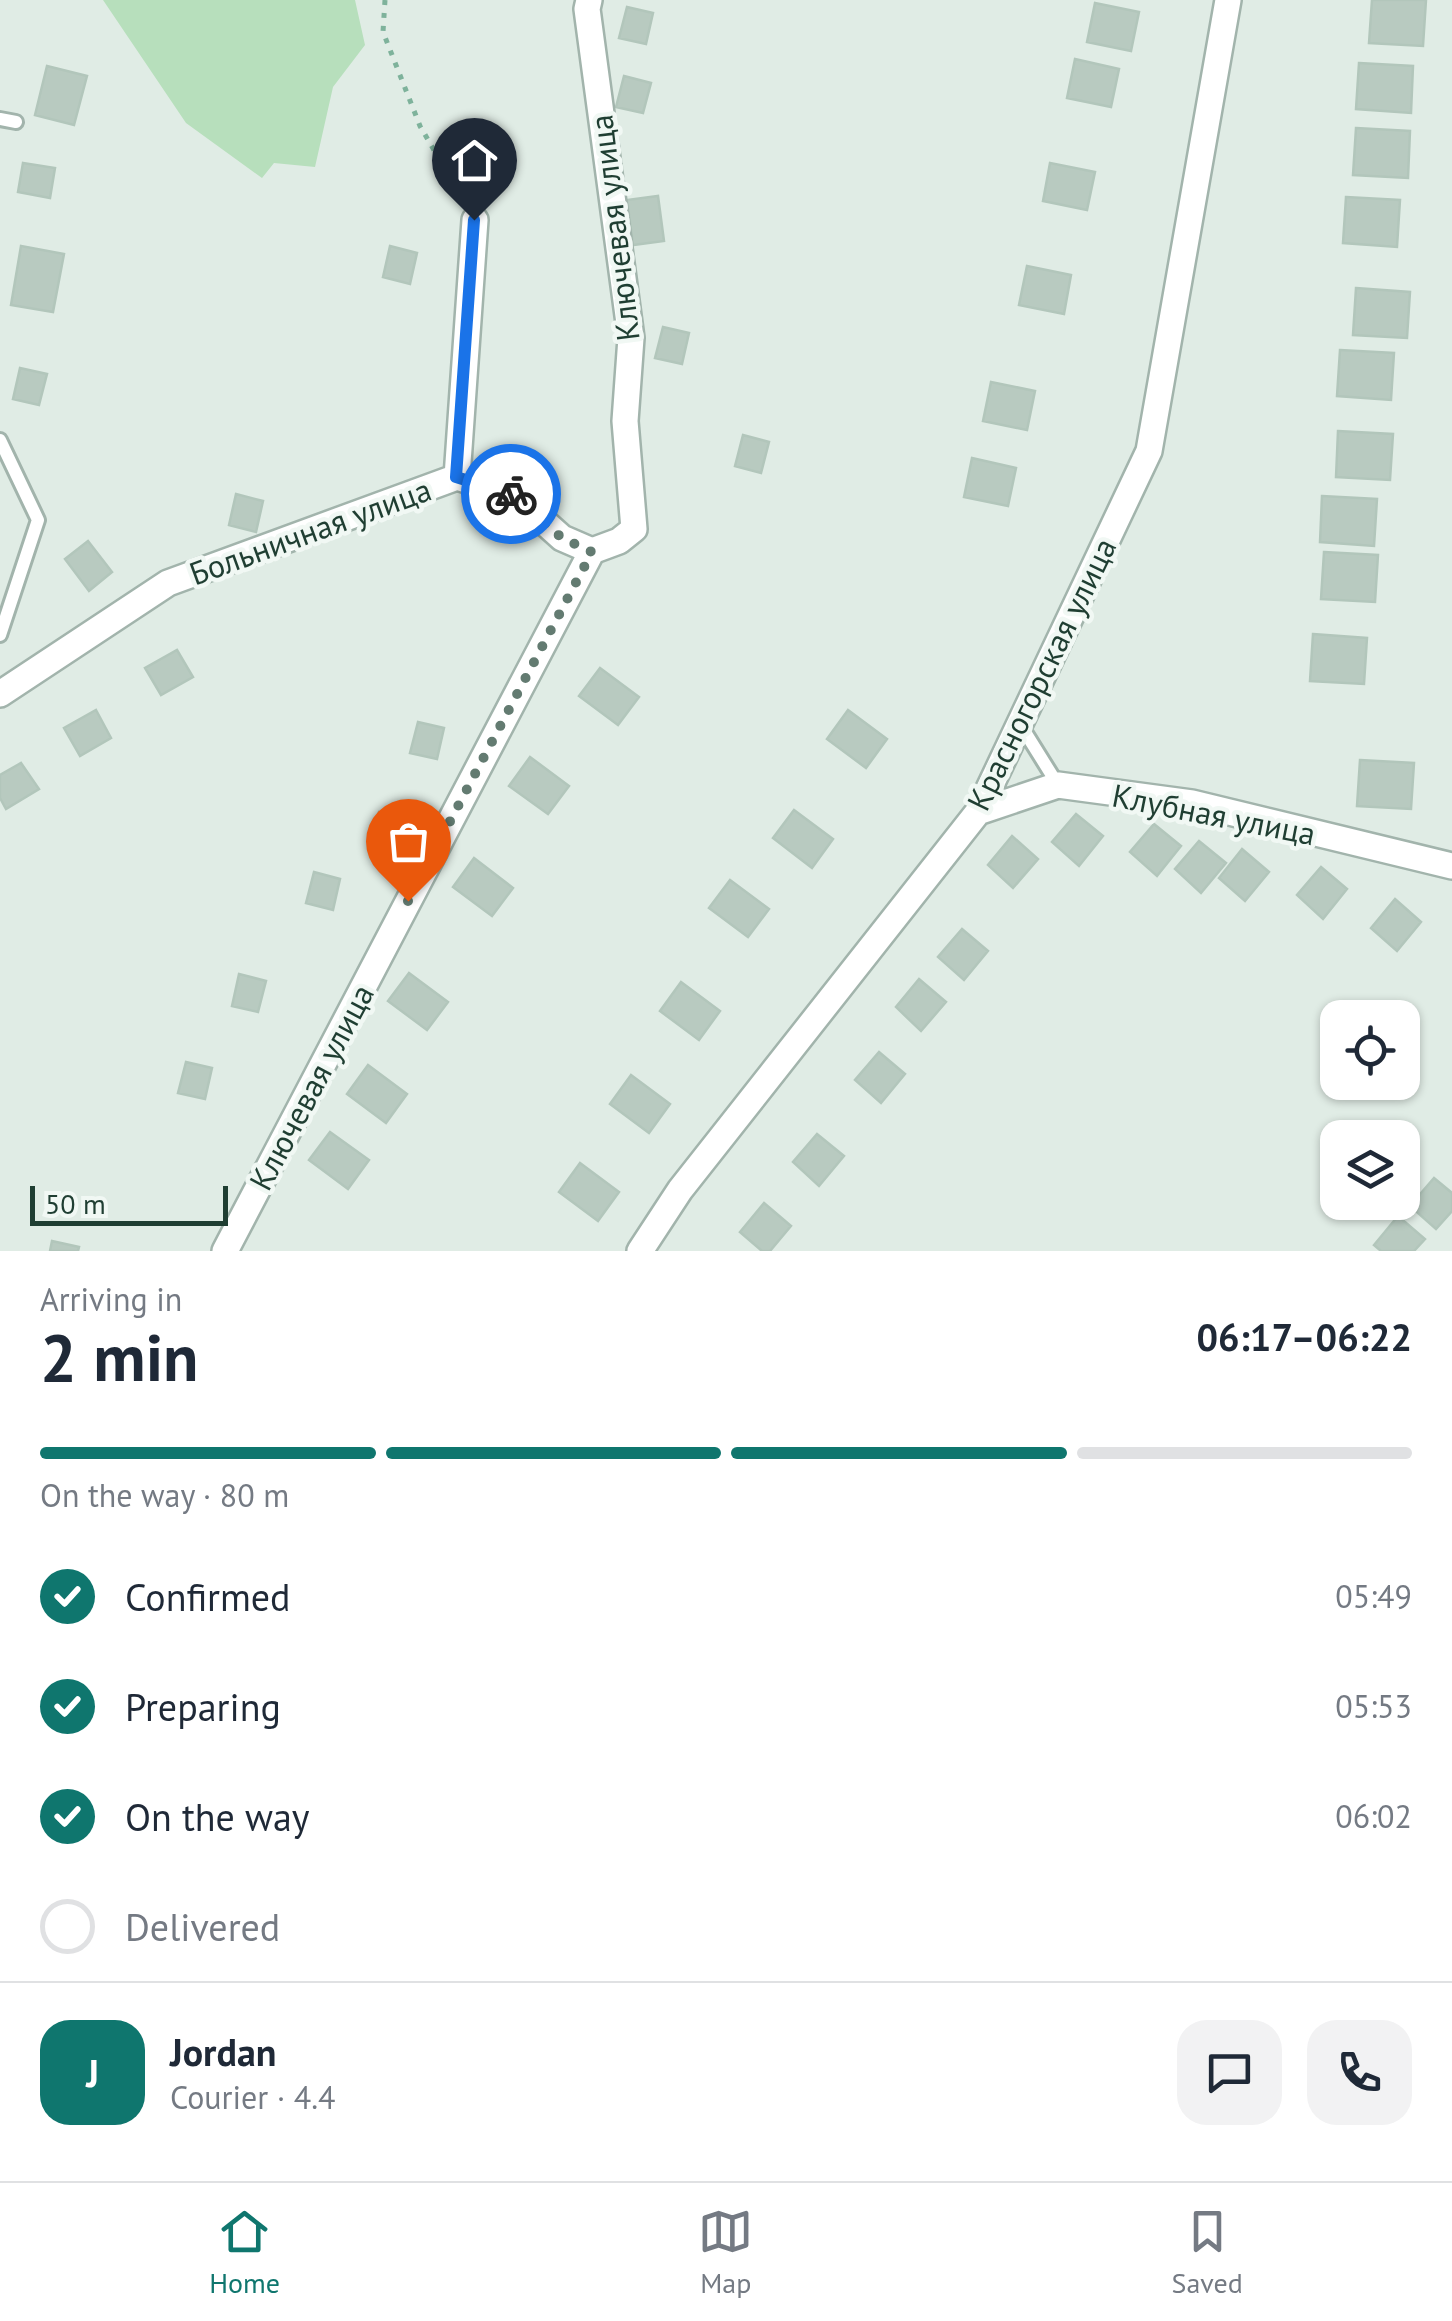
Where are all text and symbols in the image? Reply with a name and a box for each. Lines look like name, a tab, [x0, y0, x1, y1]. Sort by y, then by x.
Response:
street label: Ключевая улица	[579, 112, 649, 344]
pin	[432, 118, 517, 221]
icon: home	[447, 133, 502, 188]
courier	[461, 444, 561, 544]
icon: bike	[484, 467, 539, 522]
street label: Больничная улица	[183, 468, 437, 594]
street label: Красногорская улица	[957, 531, 1125, 817]
street label: Клубная улица	[1109, 774, 1319, 854]
pin	[366, 799, 451, 902]
icon: bag	[381, 814, 436, 869]
street label: Ключевая улица	[239, 977, 383, 1197]
map controls	[1320, 1000, 1420, 1220]
button: locate	[1320, 1000, 1420, 1100]
button: layers	[1320, 1120, 1420, 1220]
scale bar	[30, 1181, 228, 1226]
text: 50 m	[45, 1185, 106, 1222]
text: Arriving in	[40, 1278, 182, 1320]
text: 06:17–06:22	[1197, 1312, 1412, 1361]
text: 2 min	[40, 1315, 199, 1399]
text: On the way · 80 m	[40, 1474, 289, 1516]
icon: check	[40, 1569, 95, 1624]
text: Confirmed	[125, 1572, 291, 1621]
text: 05:49	[1335, 1575, 1412, 1617]
icon: check	[40, 1679, 95, 1734]
text: Preparing	[125, 1682, 281, 1731]
text: 05:53	[1335, 1685, 1412, 1727]
icon: check	[40, 1789, 95, 1844]
text: On the way	[125, 1792, 310, 1841]
text: 06:02	[1335, 1795, 1412, 1837]
text: Delivered	[125, 1902, 280, 1951]
button: chat	[1177, 2020, 1282, 2125]
button: phone	[1307, 2020, 1412, 2125]
text: Jordan	[170, 2027, 276, 2076]
text: J	[86, 2048, 99, 2097]
text: Courier · 4.4	[170, 2076, 336, 2118]
tab: Home	[209, 2204, 280, 2301]
tab: Map	[698, 2204, 753, 2301]
tab: Saved	[1172, 2204, 1243, 2301]

